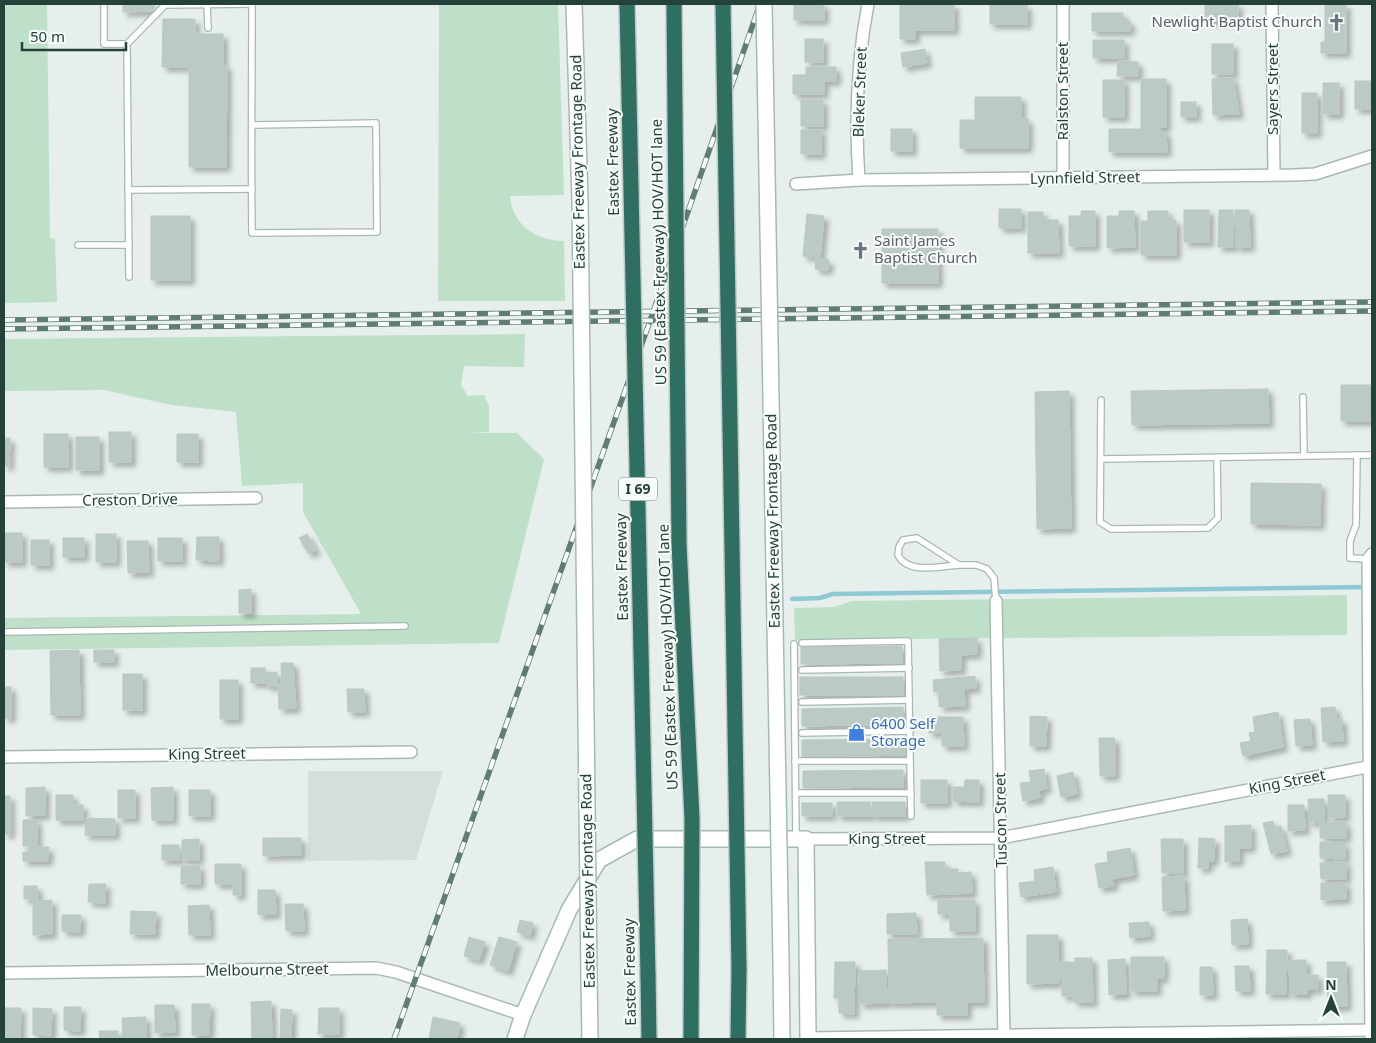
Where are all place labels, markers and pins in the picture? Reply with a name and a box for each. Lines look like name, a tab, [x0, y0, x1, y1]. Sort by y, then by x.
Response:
place label: Newlight Baptist Church	[1152, 11, 1322, 31]
church icon: Newlight Baptist Church	[1326, 12, 1346, 32]
place label: Saint James Baptist Church	[874, 230, 978, 267]
church icon: Saint James Baptist Church	[850, 240, 870, 260]
place label: 6400 Self Storage	[871, 713, 936, 750]
shop icon: 6400 Self Storage	[847, 723, 867, 743]

